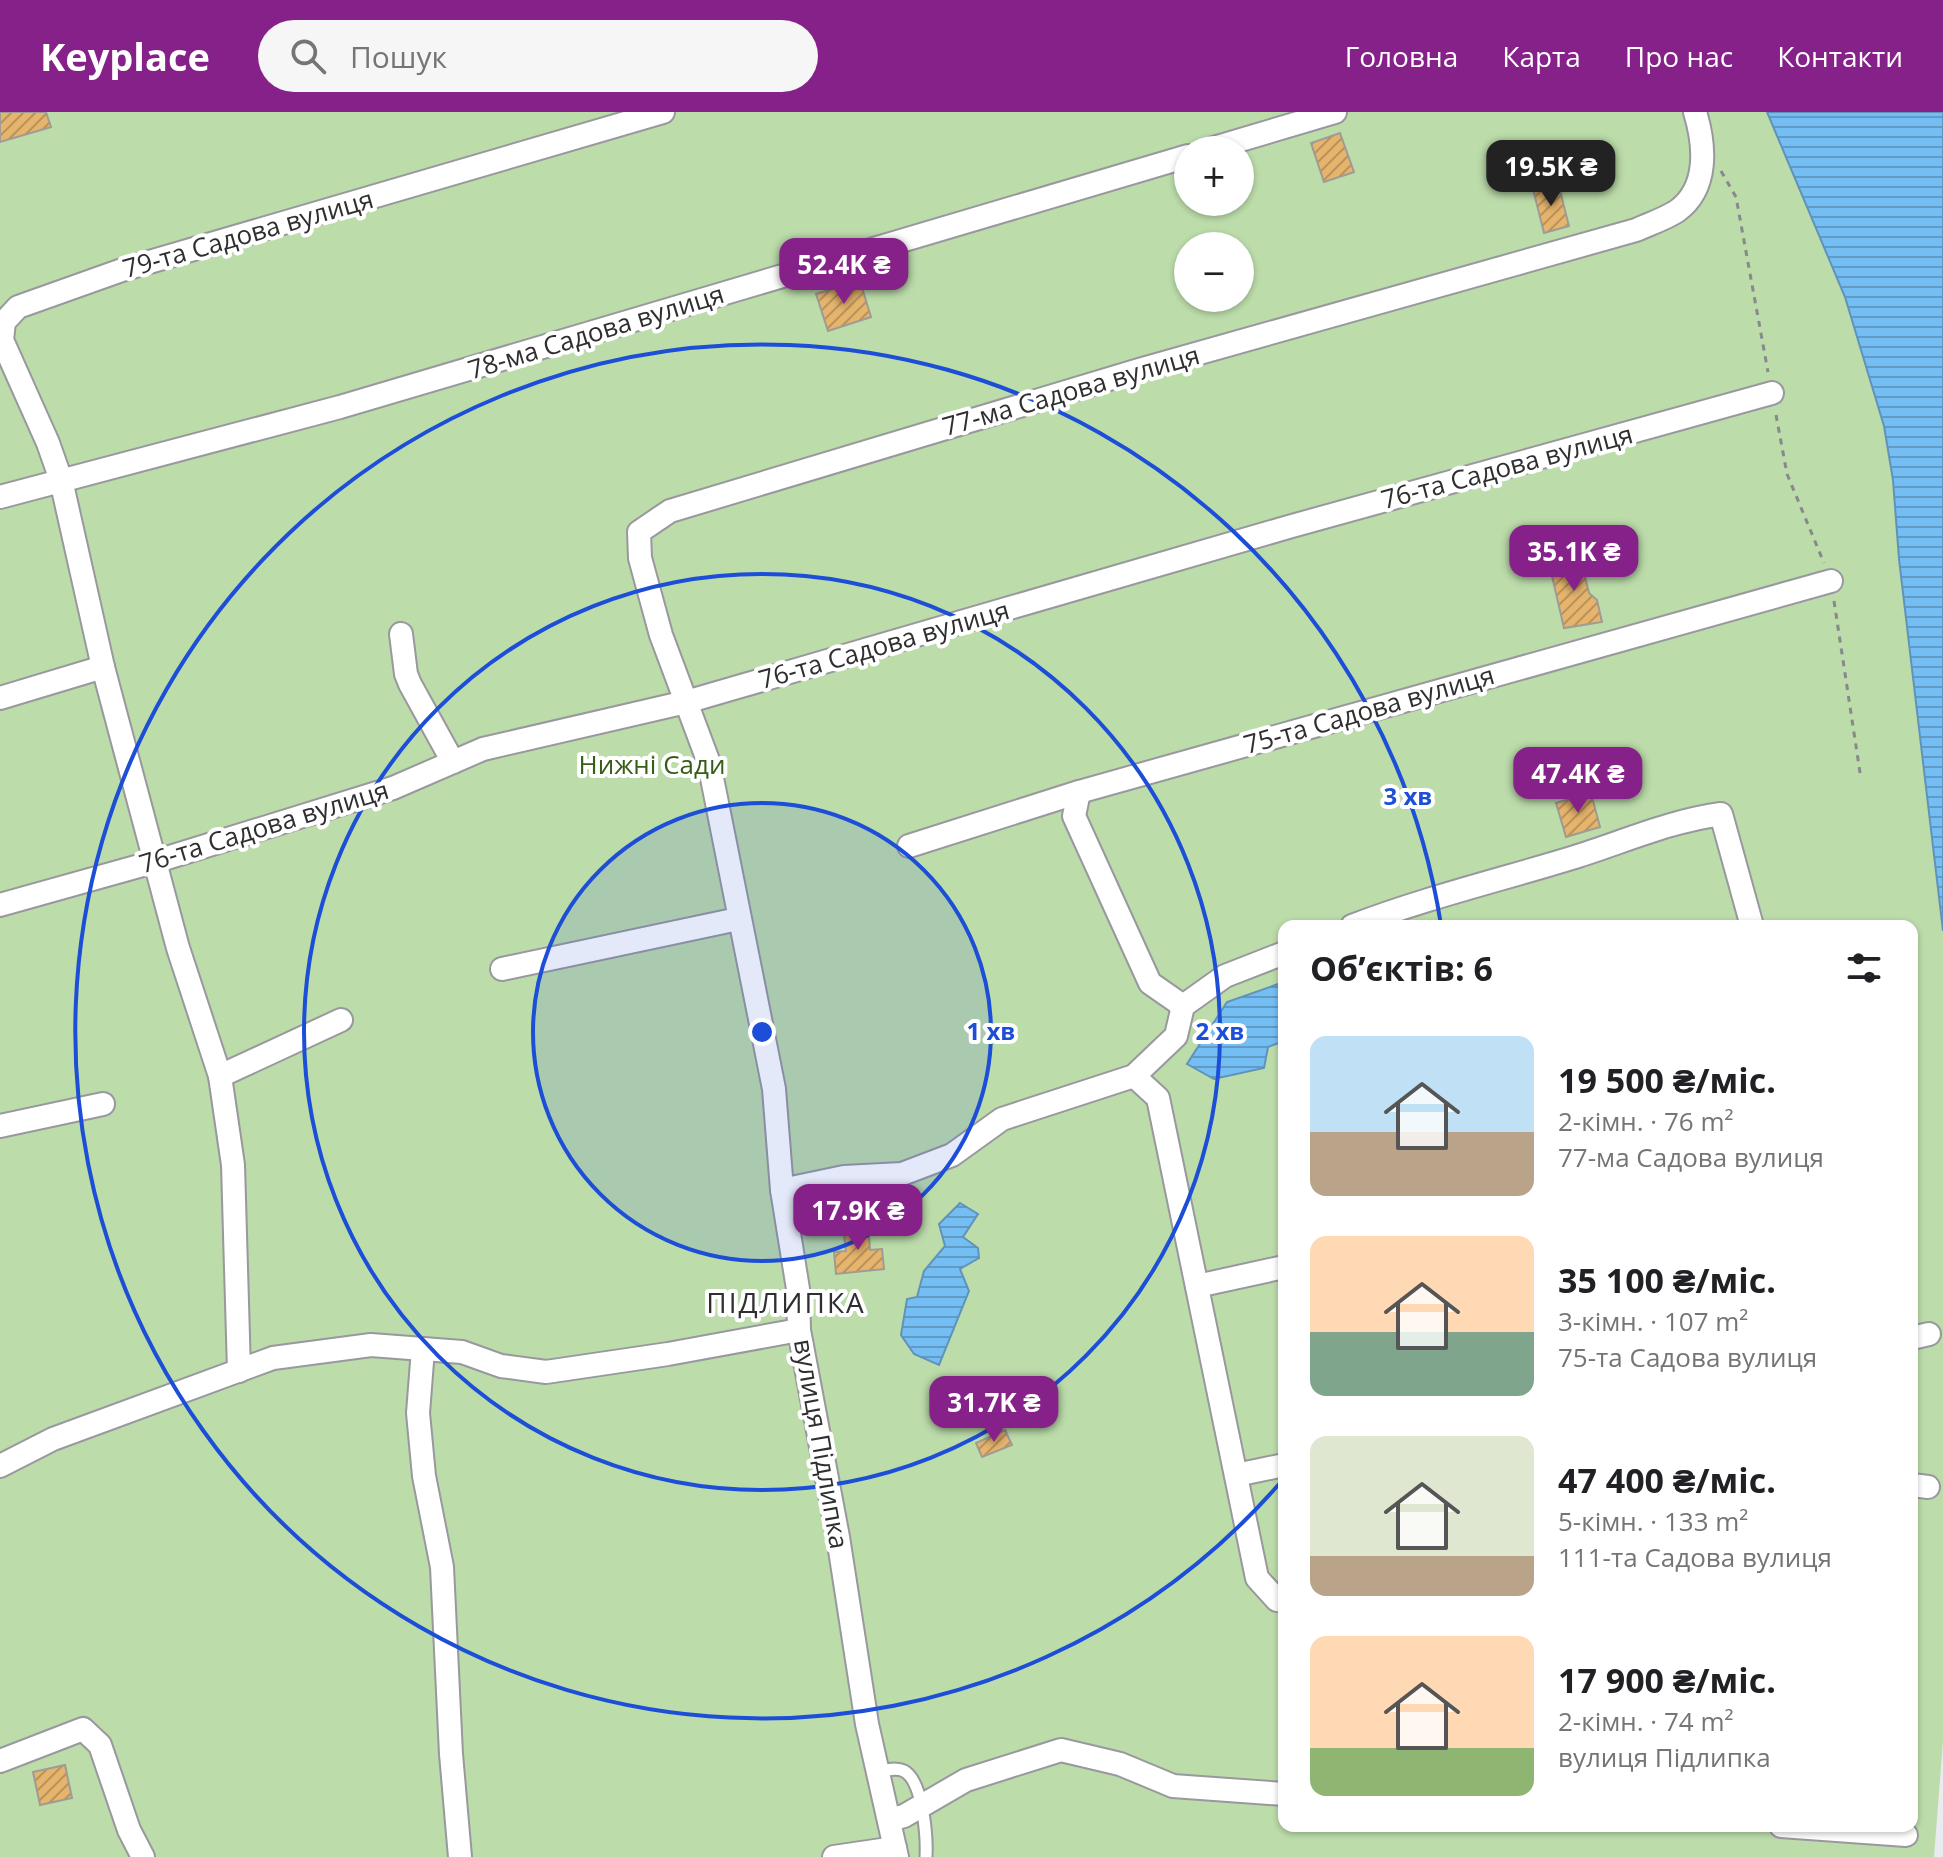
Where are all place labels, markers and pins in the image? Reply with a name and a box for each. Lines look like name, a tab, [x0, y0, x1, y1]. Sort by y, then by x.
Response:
pin: 19.5K ₴	[1477, 140, 1625, 208]
pin: 52.4K ₴	[770, 238, 918, 306]
pin: 35.1K ₴	[1500, 525, 1648, 593]
pin: 47.4K ₴	[1504, 747, 1652, 815]
centre of rings	[748, 1018, 776, 1046]
pin: 17.9K ₴	[784, 1184, 932, 1252]
pin: 31.7K ₴	[920, 1376, 1068, 1444]

